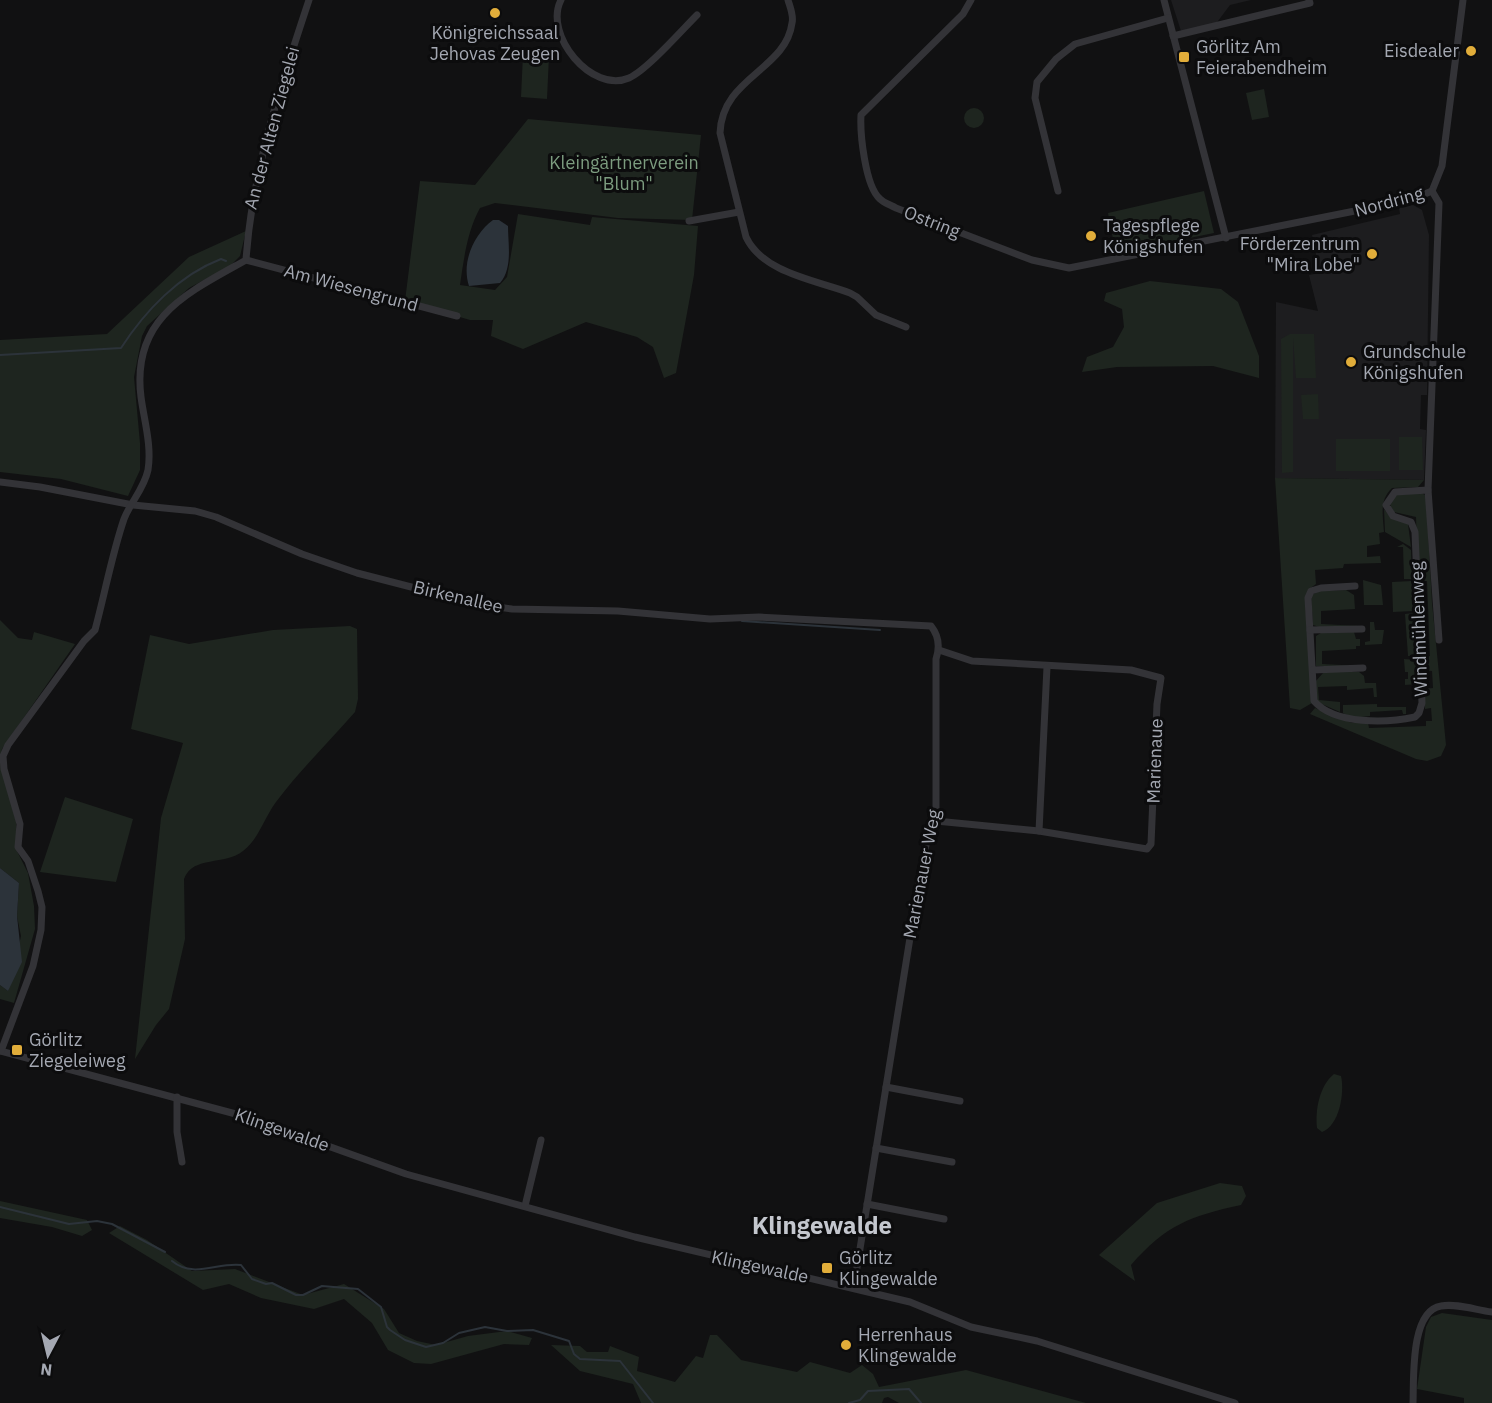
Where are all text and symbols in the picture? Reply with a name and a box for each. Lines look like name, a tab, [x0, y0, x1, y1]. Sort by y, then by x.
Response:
marker: Königreichssaal Jehovas Zeugen	[488, 6, 502, 20]
place label: Königreichssaal Jehovas Zeugen	[430, 21, 560, 65]
place label: Görlitz Am Feierabendheim	[1196, 35, 1327, 79]
place label: Eisdealer	[1384, 39, 1459, 62]
street label: An der Alten Ziegelei	[239, 44, 304, 212]
marker: Eisdealer	[1464, 44, 1478, 58]
marker: Görlitz Am Feierabendheim	[1177, 50, 1191, 64]
park label: Kleingärtnerverein "Blum"	[549, 151, 699, 195]
street label: Nordring	[1352, 181, 1426, 222]
street label: Ostring	[901, 200, 964, 243]
place label: Tagespflege Königshufen	[1103, 214, 1203, 258]
marker: Tagespflege Königshufen	[1084, 229, 1098, 243]
place label: Förderzentrum "Mira Lobe"	[1240, 232, 1360, 276]
marker: Förderzentrum "Mira Lobe"	[1365, 247, 1379, 261]
street label: Am Wiesengrund	[282, 259, 421, 316]
place label: Grundschule Königshufen	[1363, 340, 1466, 384]
marker: Grundschule Königshufen	[1344, 355, 1358, 369]
street label: Windmühlenweg	[1405, 560, 1432, 697]
street label: Birkenallee	[411, 575, 505, 618]
street label: Marienaue	[1142, 718, 1167, 804]
street label: Marienauer Weg	[898, 807, 945, 940]
place label: Görlitz Ziegeleiweg	[29, 1028, 126, 1072]
marker: Görlitz Ziegeleiweg	[10, 1043, 24, 1057]
street label: Klingewalde	[232, 1103, 333, 1157]
district label: Klingewalde	[752, 1209, 892, 1241]
street label: Klingewalde	[709, 1245, 811, 1288]
place label: Görlitz Klingewalde	[839, 1246, 938, 1290]
marker: Görlitz Klingewalde	[820, 1261, 834, 1275]
place label: Herrenhaus Klingewalde	[858, 1323, 957, 1367]
north arrow	[18, 1325, 78, 1385]
marker: Herrenhaus Klingewalde	[839, 1338, 853, 1352]
text: N	[39, 1359, 53, 1381]

